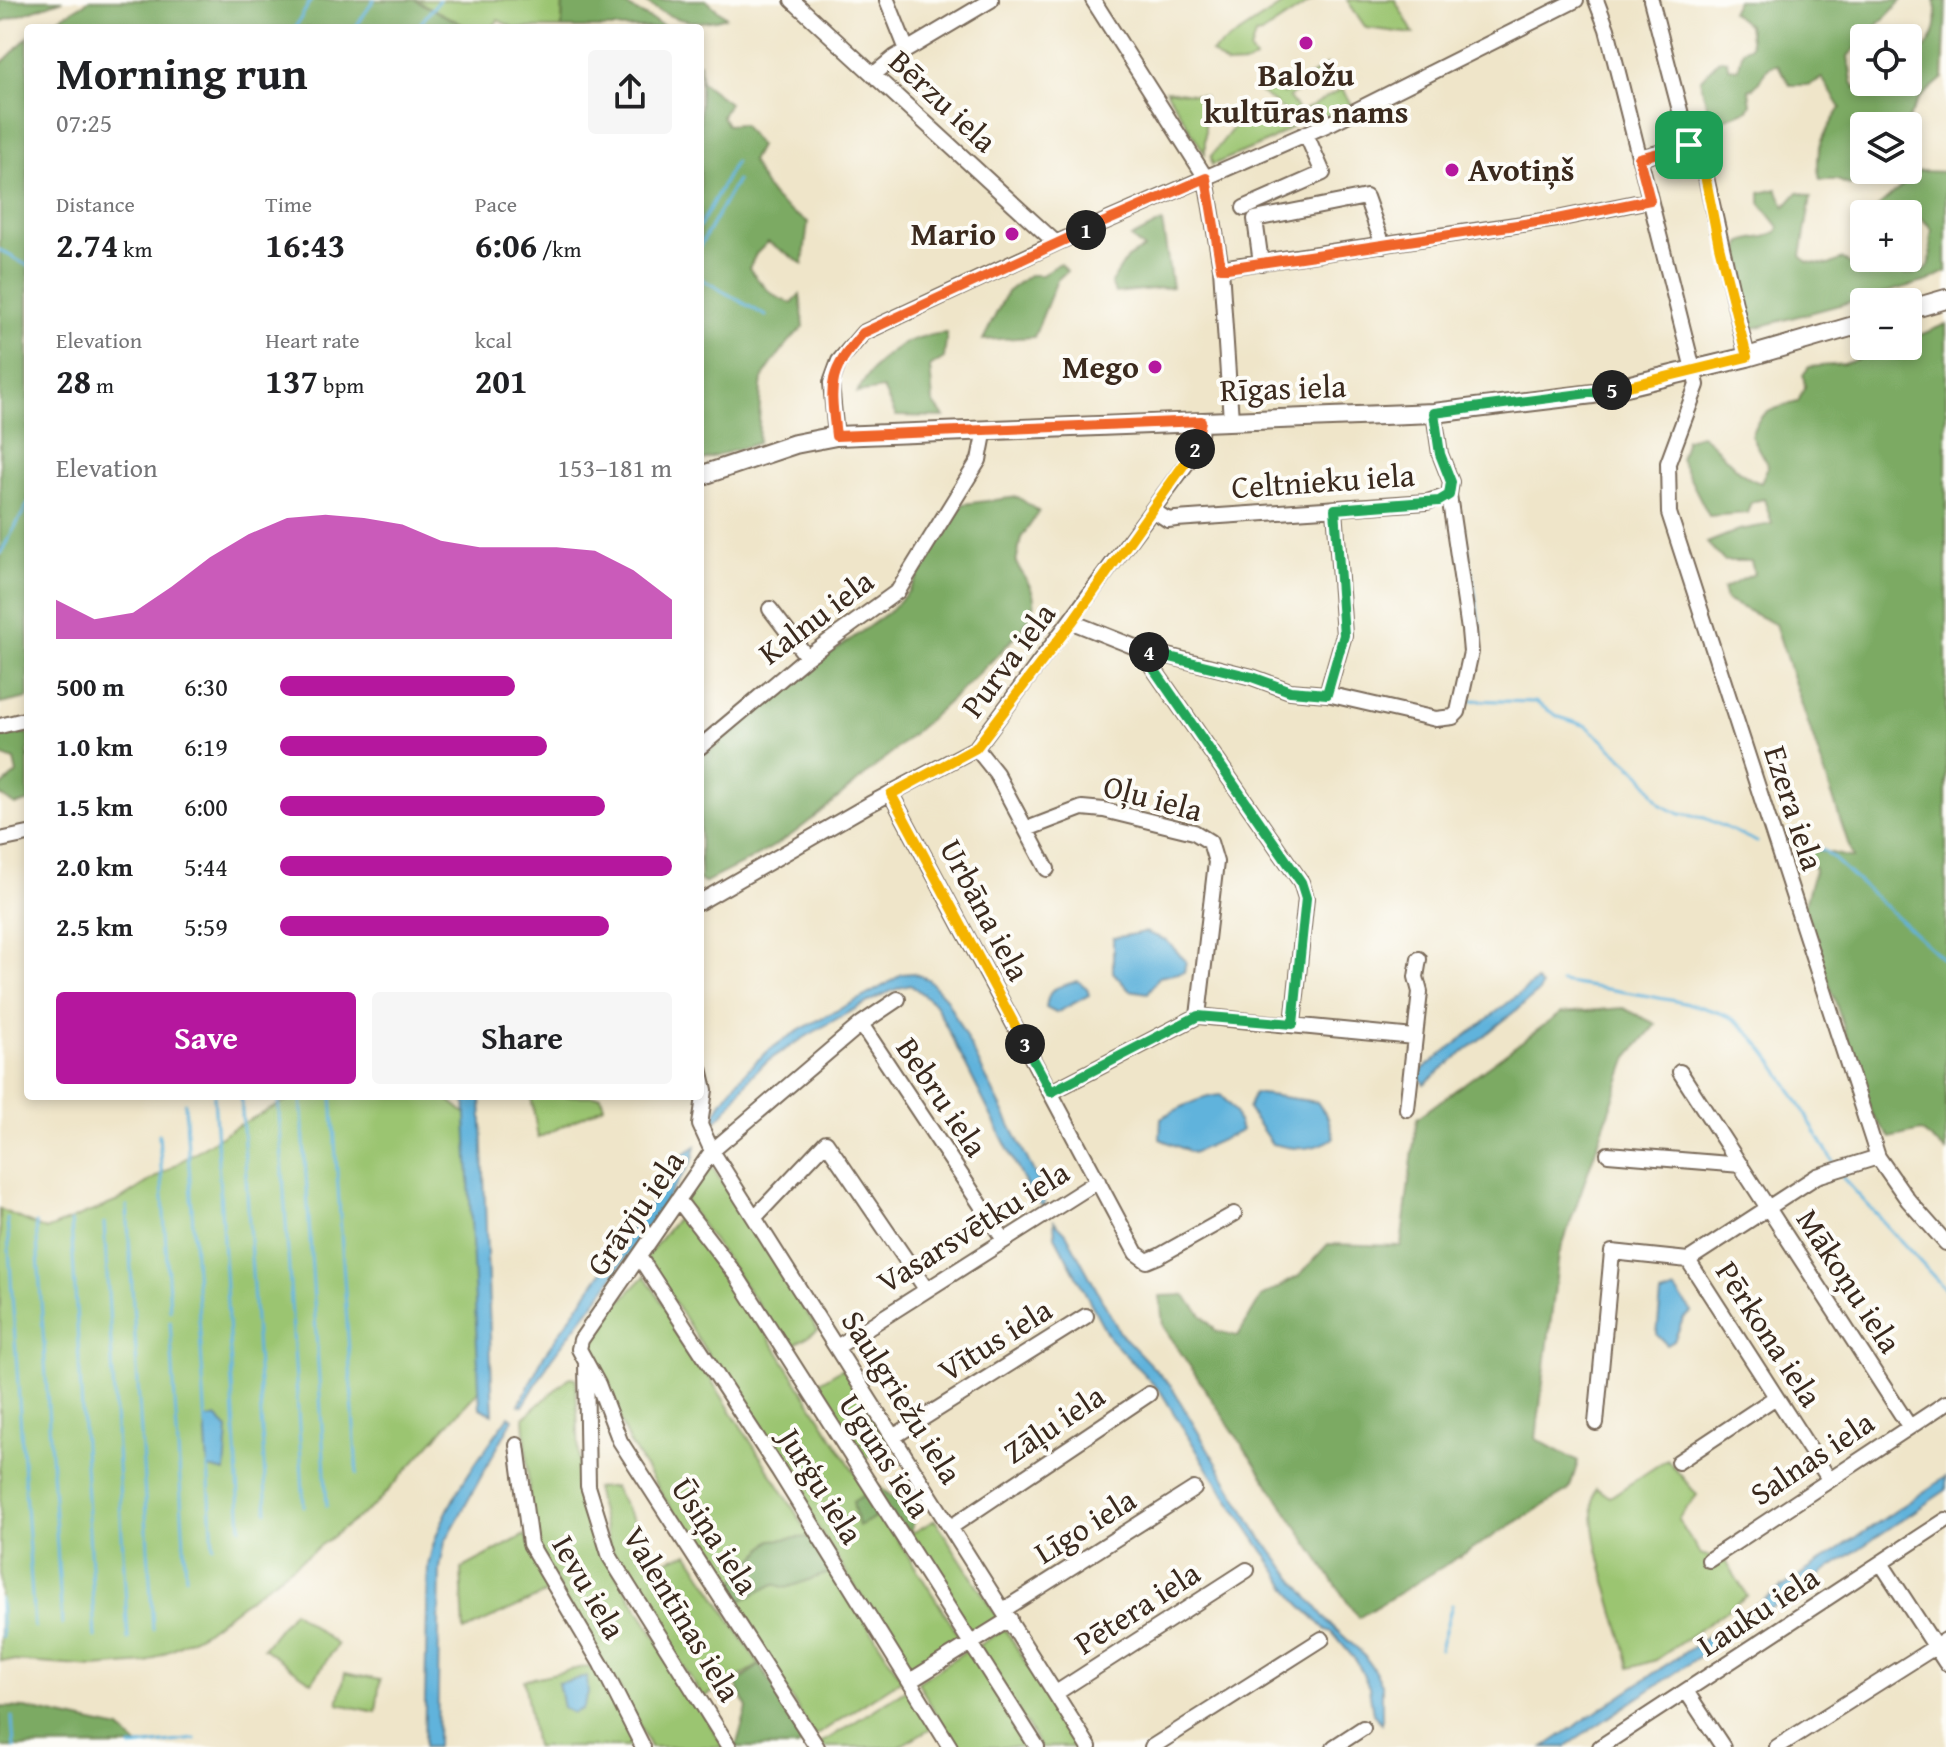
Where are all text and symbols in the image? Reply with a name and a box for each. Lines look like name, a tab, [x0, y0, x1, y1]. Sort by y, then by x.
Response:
map controls	[1850, 24, 1922, 360]
button: locate	[1850, 24, 1922, 96]
marker: Baložu kultūras nams	[1297, 34, 1315, 52]
street label: Bērzu iela	[879, 38, 1008, 163]
text: Morning run	[56, 41, 307, 105]
button: share	[588, 50, 672, 134]
place label: Baložu kultūras nams	[1203, 51, 1409, 135]
text: 07:25	[56, 103, 112, 142]
pin	[1655, 111, 1723, 179]
button: layers	[1850, 112, 1922, 184]
icon: arrive	[1667, 123, 1711, 167]
place label: Avotiņš	[1468, 146, 1574, 193]
marker: Avotiņš	[1443, 161, 1461, 179]
text: Distance	[56, 188, 135, 220]
text: Time	[265, 188, 312, 220]
text: Pace	[475, 188, 517, 220]
button: +	[1850, 200, 1922, 272]
place label: Mario	[910, 210, 996, 257]
pin: 1	[1066, 210, 1106, 250]
text: 1	[1080, 214, 1092, 246]
text: 2.74	[56, 220, 118, 269]
text: 16:43	[265, 220, 345, 269]
text: 6:06	[475, 220, 537, 269]
marker: Mario	[1003, 225, 1021, 243]
text: km	[118, 233, 152, 265]
text: /km	[537, 233, 582, 265]
button: −	[1850, 288, 1922, 360]
text: Elevation	[56, 324, 142, 356]
text: Heart rate	[265, 324, 360, 356]
text: kcal	[475, 324, 512, 356]
place label: Mego	[1062, 343, 1139, 390]
text: 28	[56, 356, 91, 405]
text: 137	[265, 356, 318, 405]
text: 201	[475, 356, 528, 405]
marker: Mego	[1146, 358, 1164, 376]
street label: Rīgas iela	[1219, 362, 1347, 413]
text: m	[91, 369, 114, 401]
text: bpm	[318, 369, 364, 401]
pin: 5	[1592, 370, 1632, 410]
text: 5	[1606, 374, 1618, 406]
pin: 2	[1175, 429, 1215, 469]
text: 2	[1189, 433, 1201, 465]
text: Elevation	[56, 448, 158, 487]
text: 153–181 m	[558, 448, 672, 487]
street label: Celtnieku iela	[1230, 451, 1416, 510]
street label: Kalnu iela	[748, 558, 883, 676]
street label: Purva iela	[949, 592, 1066, 727]
pin: 4	[1129, 632, 1169, 672]
text: 4	[1143, 636, 1155, 668]
text: 500 m	[56, 667, 124, 706]
text: 6:30	[184, 667, 228, 706]
text: 1.0 km	[56, 727, 133, 766]
text: 6:19	[184, 727, 228, 766]
street label: Ezera iela	[1752, 740, 1837, 876]
street label: Oļu iela	[1098, 762, 1208, 833]
text: 1.5 km	[56, 787, 133, 826]
text: 6:00	[184, 787, 228, 826]
street label: Urbāna iela	[928, 831, 1042, 989]
text: 2.0 km	[56, 847, 133, 886]
text: 5:44	[184, 847, 228, 886]
text: 2.5 km	[56, 907, 133, 946]
text: 5:59	[184, 907, 228, 946]
button: Save	[56, 992, 356, 1084]
button: Share	[372, 992, 672, 1084]
pin: 3	[1005, 1024, 1045, 1064]
street label: Bebru iela	[885, 1027, 1000, 1166]
text: 3	[1019, 1028, 1031, 1060]
street label: Grāvju iela	[574, 1140, 695, 1285]
street label: Vasarsvētku iela	[867, 1149, 1078, 1304]
street label: Mākoņu iela	[1785, 1199, 1914, 1362]
street label: Pērkona iela	[1705, 1251, 1834, 1416]
street label: Vītus iela	[929, 1286, 1061, 1393]
street label: Saulgriežu iela	[830, 1301, 974, 1493]
street label: Zāļu iela	[994, 1372, 1114, 1475]
street label: Uguns iela	[828, 1384, 943, 1527]
street label: Salnas iela	[1740, 1399, 1883, 1516]
street label: Jurģu iela	[765, 1415, 876, 1553]
street label: Ūsiņa iela	[660, 1468, 771, 1603]
street label: Līgo iela	[1025, 1476, 1145, 1575]
street label: Valentīnas iela	[611, 1517, 753, 1710]
street label: Ievu iela	[541, 1526, 638, 1648]
street label: Pētera iela	[1065, 1549, 1209, 1666]
street label: Lauku iela	[1688, 1554, 1828, 1668]

